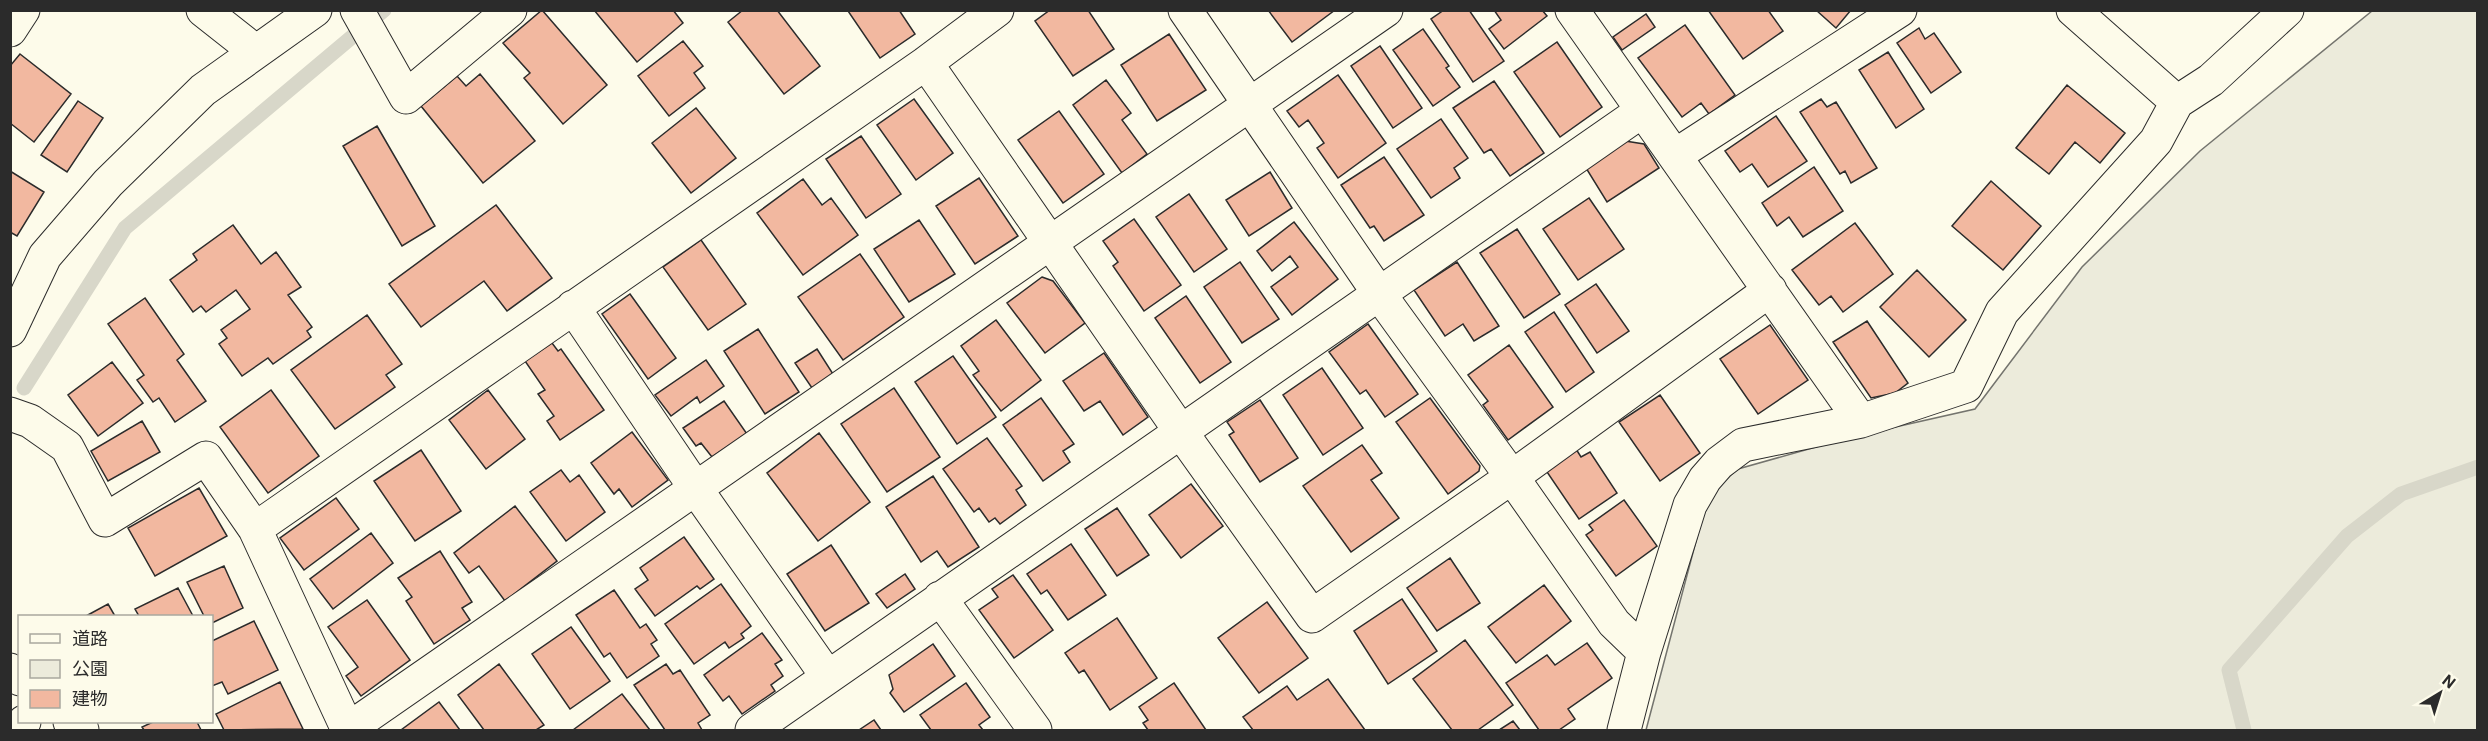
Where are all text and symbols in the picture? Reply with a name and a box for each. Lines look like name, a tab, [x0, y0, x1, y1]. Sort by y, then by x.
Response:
legend	[18, 615, 213, 723]
text: 道路	[72, 628, 108, 649]
text: 公園	[72, 658, 108, 679]
north arrow	[2410, 663, 2470, 723]
text: N	[2439, 671, 2459, 693]
text: 建物	[72, 688, 108, 709]

